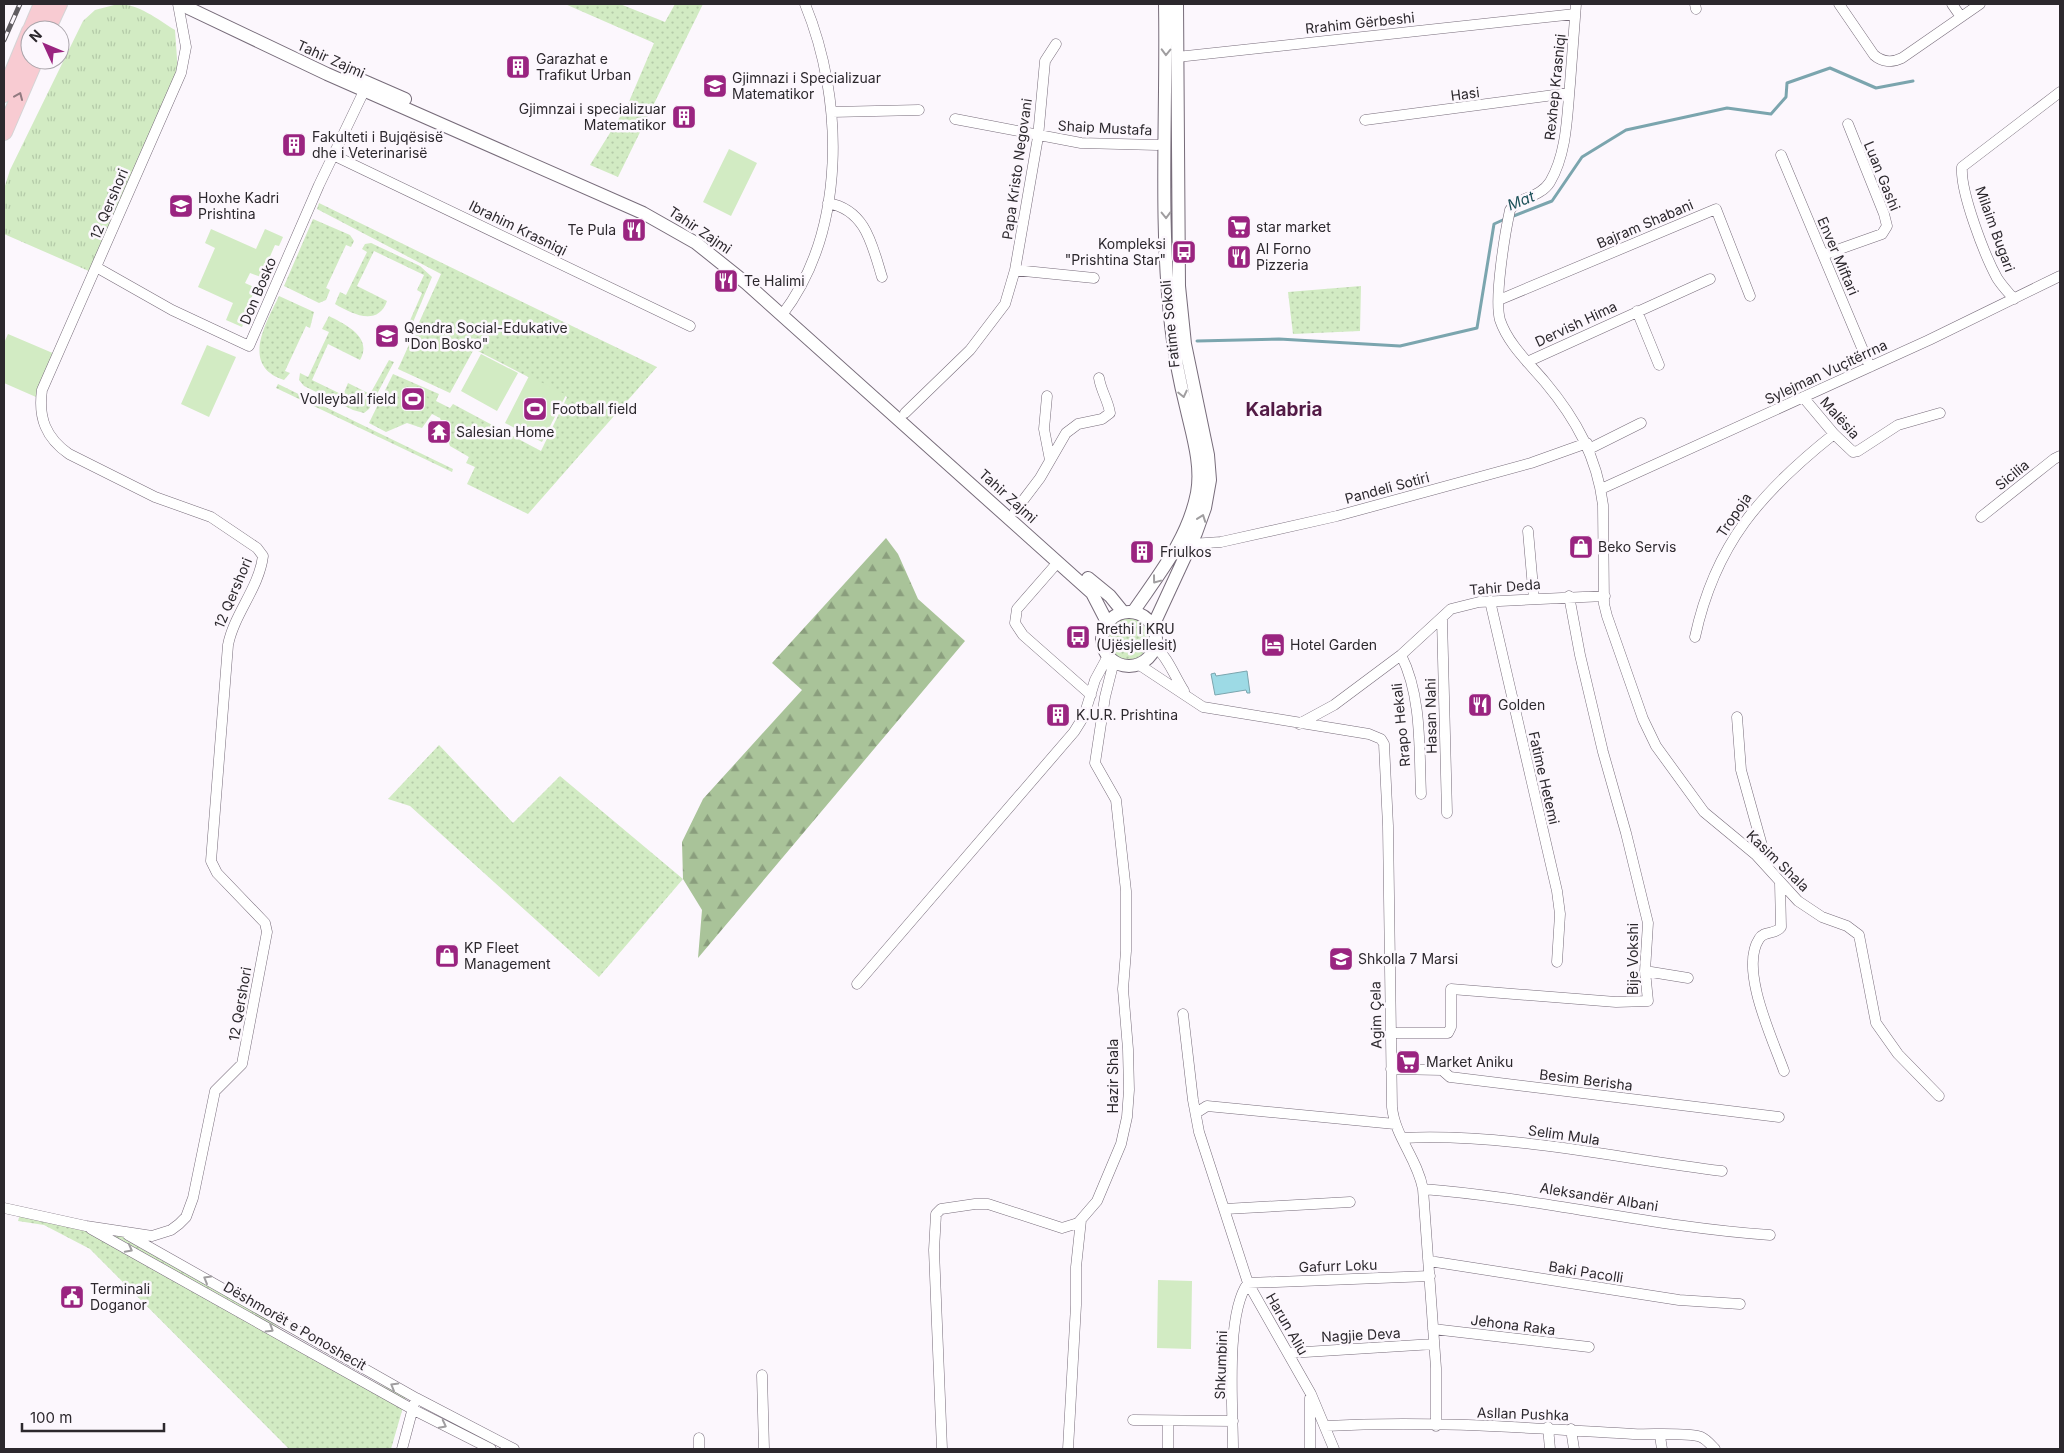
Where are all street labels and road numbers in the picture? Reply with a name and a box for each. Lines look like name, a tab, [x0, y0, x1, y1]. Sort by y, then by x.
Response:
street label: Rrahim Gërbeshi	[1304, 8, 1415, 37]
street label: Rexhep Krasniqi	[1540, 33, 1569, 141]
street label: Tahir Zajmi	[295, 36, 368, 81]
street label: Hasi	[1449, 83, 1480, 104]
street label: Papa Kristo Negovani	[998, 97, 1035, 241]
street label: Shaip Mustafa	[1057, 117, 1153, 138]
street label: Luan Gashi	[1861, 138, 1904, 213]
street label: 12 Qershori	[86, 166, 131, 242]
street label: Milaim Bugari	[1972, 184, 2019, 274]
street label: Ibrahim Krasniqi	[466, 196, 570, 259]
street label: Bajram Shabani	[1594, 196, 1696, 252]
street label: Tahir Zajmi	[665, 202, 735, 257]
street label: Enver Miftari	[1814, 214, 1863, 298]
street label: Don Bosko	[236, 255, 279, 327]
street label: Fatime Sokoli	[1156, 279, 1183, 369]
street label: Dervish Hima	[1532, 297, 1620, 350]
street label: Sylejman Vuçitërrna	[1762, 336, 1890, 407]
street label: Malësia	[1817, 393, 1864, 442]
street label: Sicilia	[1991, 456, 2032, 493]
street label: Tahir Zajmi	[976, 465, 1041, 526]
street label: Pandeli Sotiri	[1343, 468, 1431, 507]
street label: Tropoja	[1713, 489, 1755, 540]
street label: 12 Qershori	[210, 555, 255, 631]
street label: Tahir Deda	[1469, 575, 1541, 598]
street label: Hasan Nahi	[1421, 678, 1440, 754]
street label: Rrapo Hekali	[1388, 682, 1413, 768]
street label: Fatime Hetemi	[1526, 730, 1563, 826]
street label: Kasim Shala	[1743, 827, 1813, 895]
street label: Bije Vokshi	[1624, 923, 1641, 995]
street label: 12 Qershori	[225, 965, 254, 1042]
street label: Agim Çela	[1366, 981, 1385, 1049]
street label: Hazir Shala	[1104, 1039, 1121, 1113]
street label: Besim Berisha	[1538, 1065, 1634, 1094]
street label: Selim Mula	[1527, 1121, 1601, 1148]
street label: Aleksandër Albani	[1539, 1179, 1659, 1214]
street label: Gafurr Loku	[1298, 1256, 1378, 1275]
street label: Baki Pacolli	[1548, 1257, 1625, 1286]
street label: Dëshmorët e Ponoshecit	[221, 1278, 370, 1374]
street label: Harun Aliu	[1263, 1290, 1312, 1358]
street label: Jehona Raka	[1470, 1311, 1556, 1338]
street label: Nagjie Deva	[1321, 1324, 1401, 1345]
street label: Shkumbini	[1211, 1330, 1230, 1400]
street label: Asllan Pushka	[1477, 1403, 1569, 1424]

